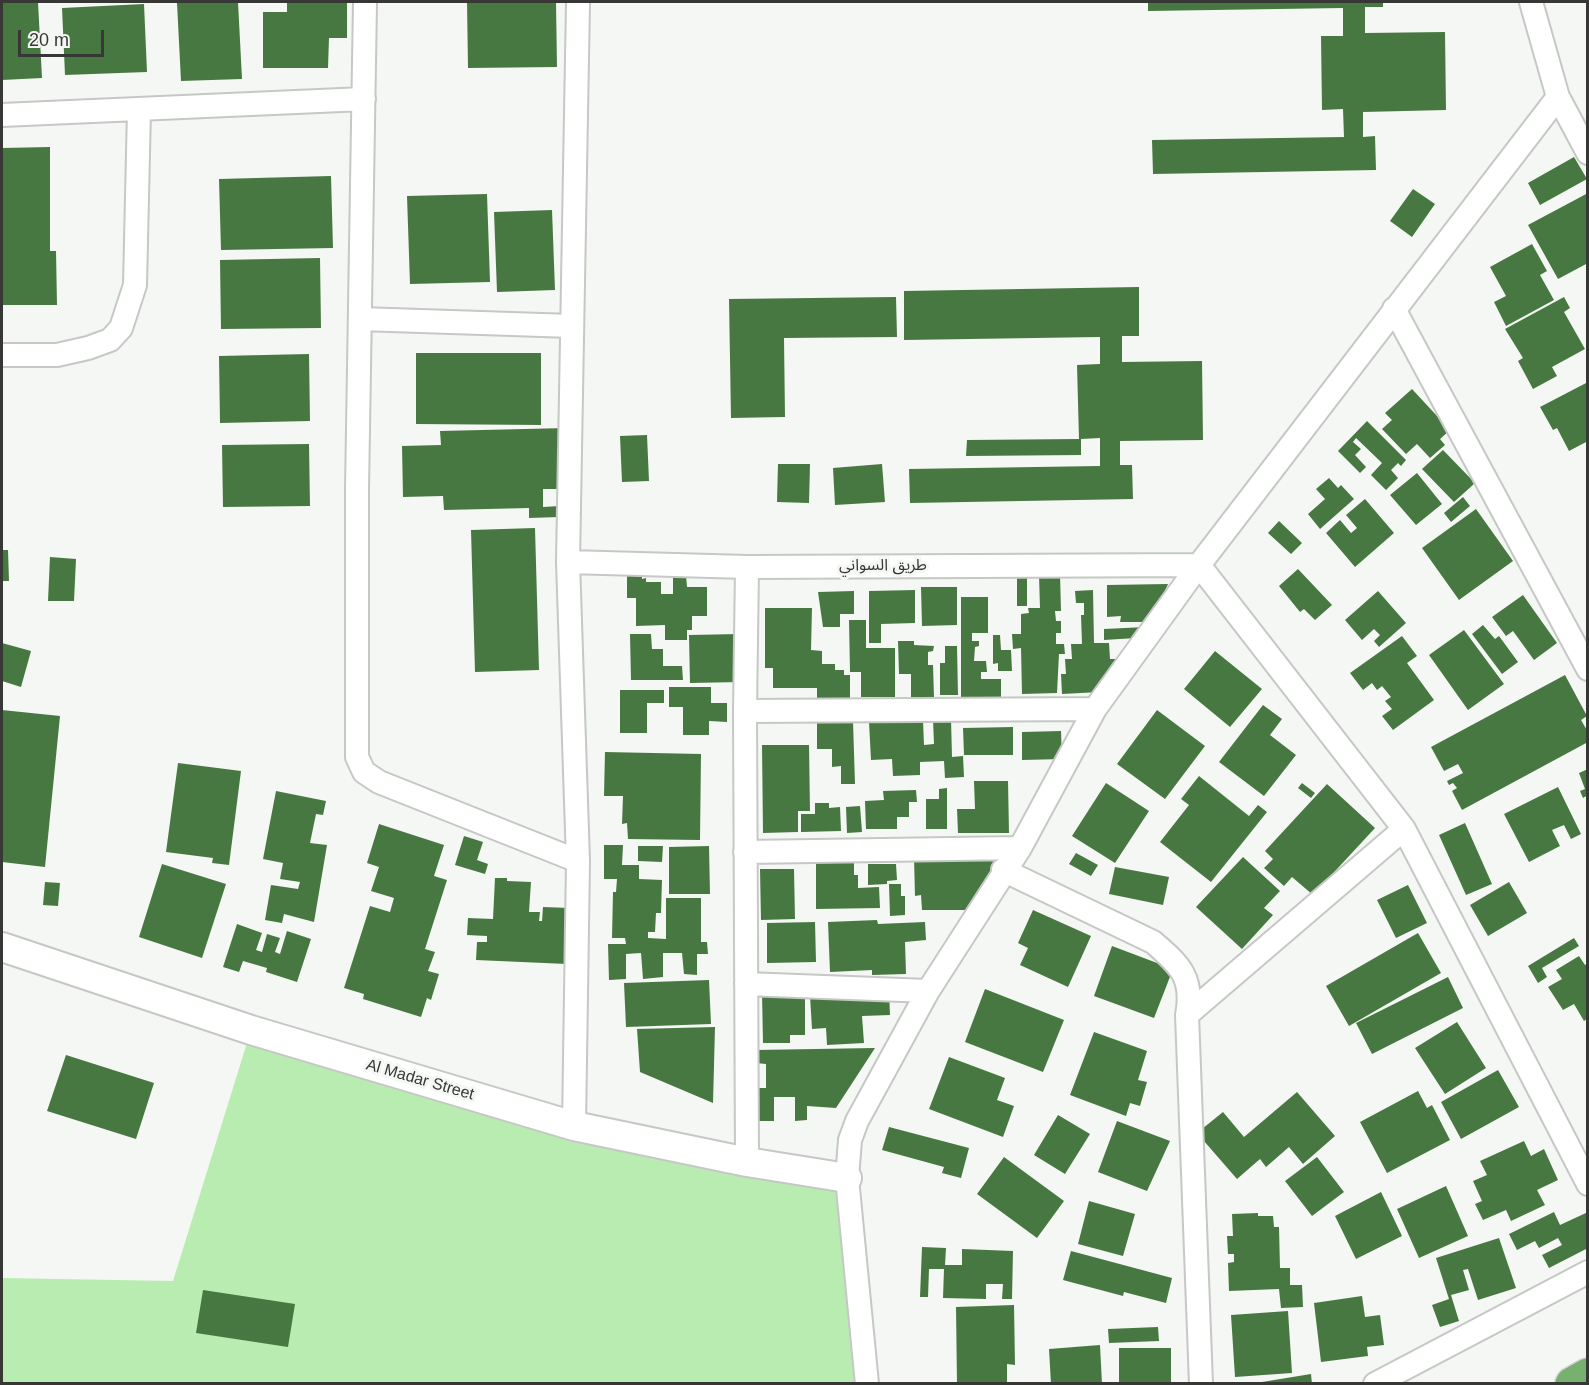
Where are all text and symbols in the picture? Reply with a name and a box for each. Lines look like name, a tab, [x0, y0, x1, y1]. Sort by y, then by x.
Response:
scale bar	[21, 18, 106, 56]
text: 20 m	[29, 30, 69, 50]
street label: طريق السواني	[839, 556, 927, 576]
street label: Al Madar Street	[364, 1055, 476, 1105]

